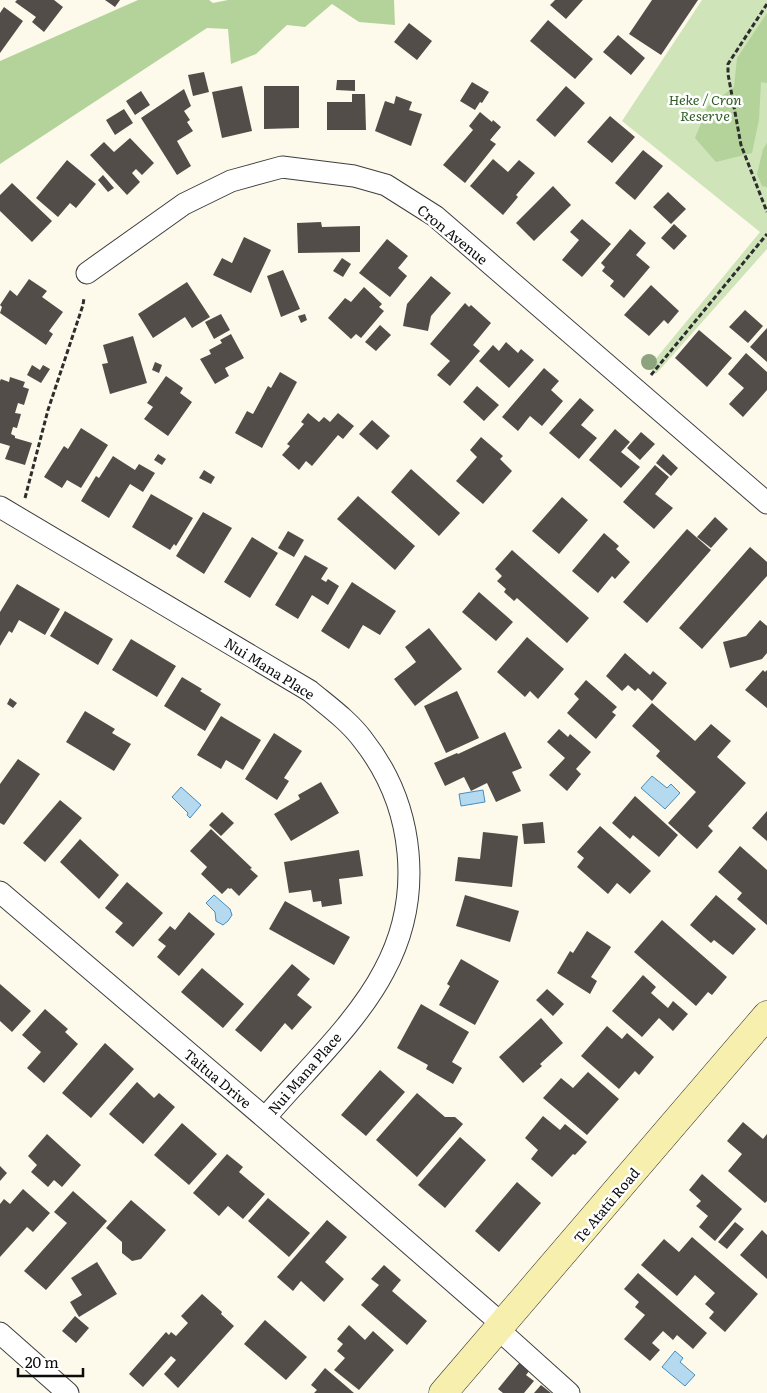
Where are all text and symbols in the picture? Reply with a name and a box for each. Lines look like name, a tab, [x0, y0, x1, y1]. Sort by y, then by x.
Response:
park label: Heke / Cron Reserve	[668, 89, 742, 125]
street label: Cron Avenue	[413, 199, 493, 269]
street label: Nui Mana Place	[221, 632, 319, 704]
street label: Nui Mana Place	[263, 1028, 345, 1118]
street label: Taitua Drive	[180, 1044, 256, 1112]
street label: Te Atatū Road	[568, 1163, 644, 1247]
scale bar	[18, 1346, 82, 1378]
text: 20 m	[25, 1350, 59, 1373]

